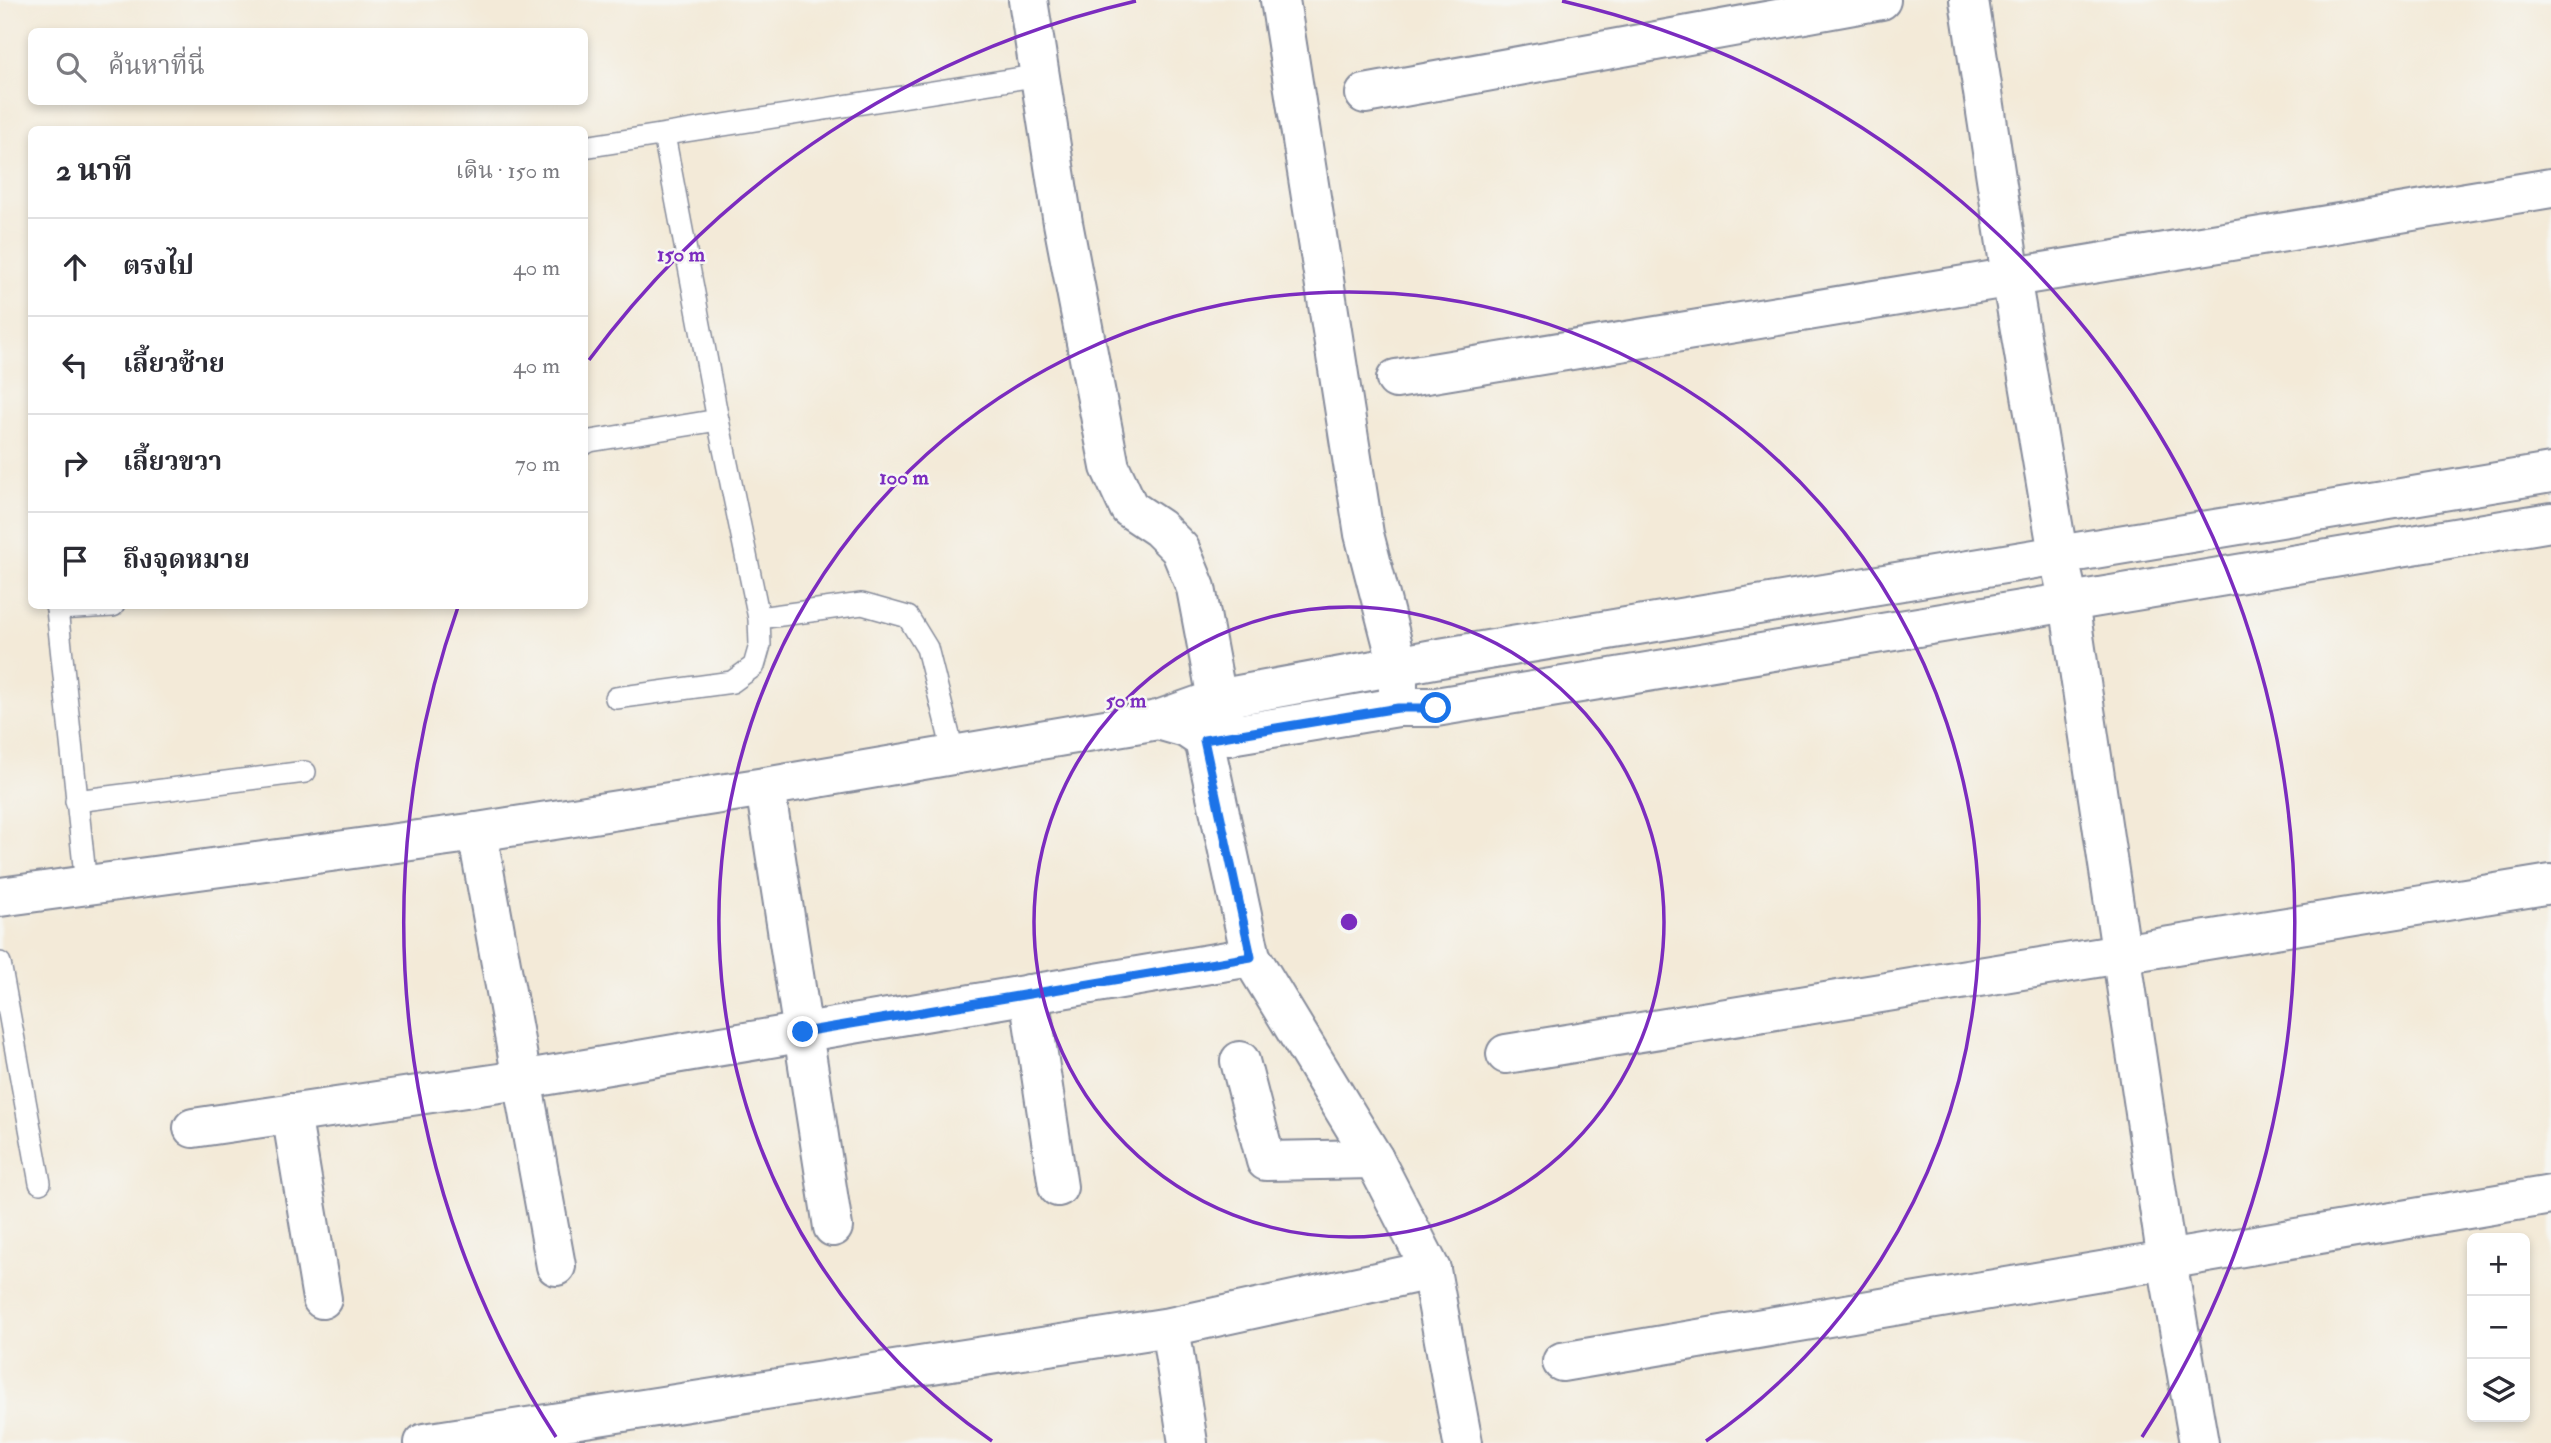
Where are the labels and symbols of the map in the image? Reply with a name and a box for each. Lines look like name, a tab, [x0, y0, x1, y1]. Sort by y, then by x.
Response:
text: 150 m	[657, 241, 706, 268]
text: 100 m	[879, 464, 930, 491]
text: 50 m	[1106, 687, 1147, 714]
route start	[1420, 692, 1451, 723]
centre of rings	[1337, 910, 1361, 934]
route end	[787, 1016, 818, 1047]

